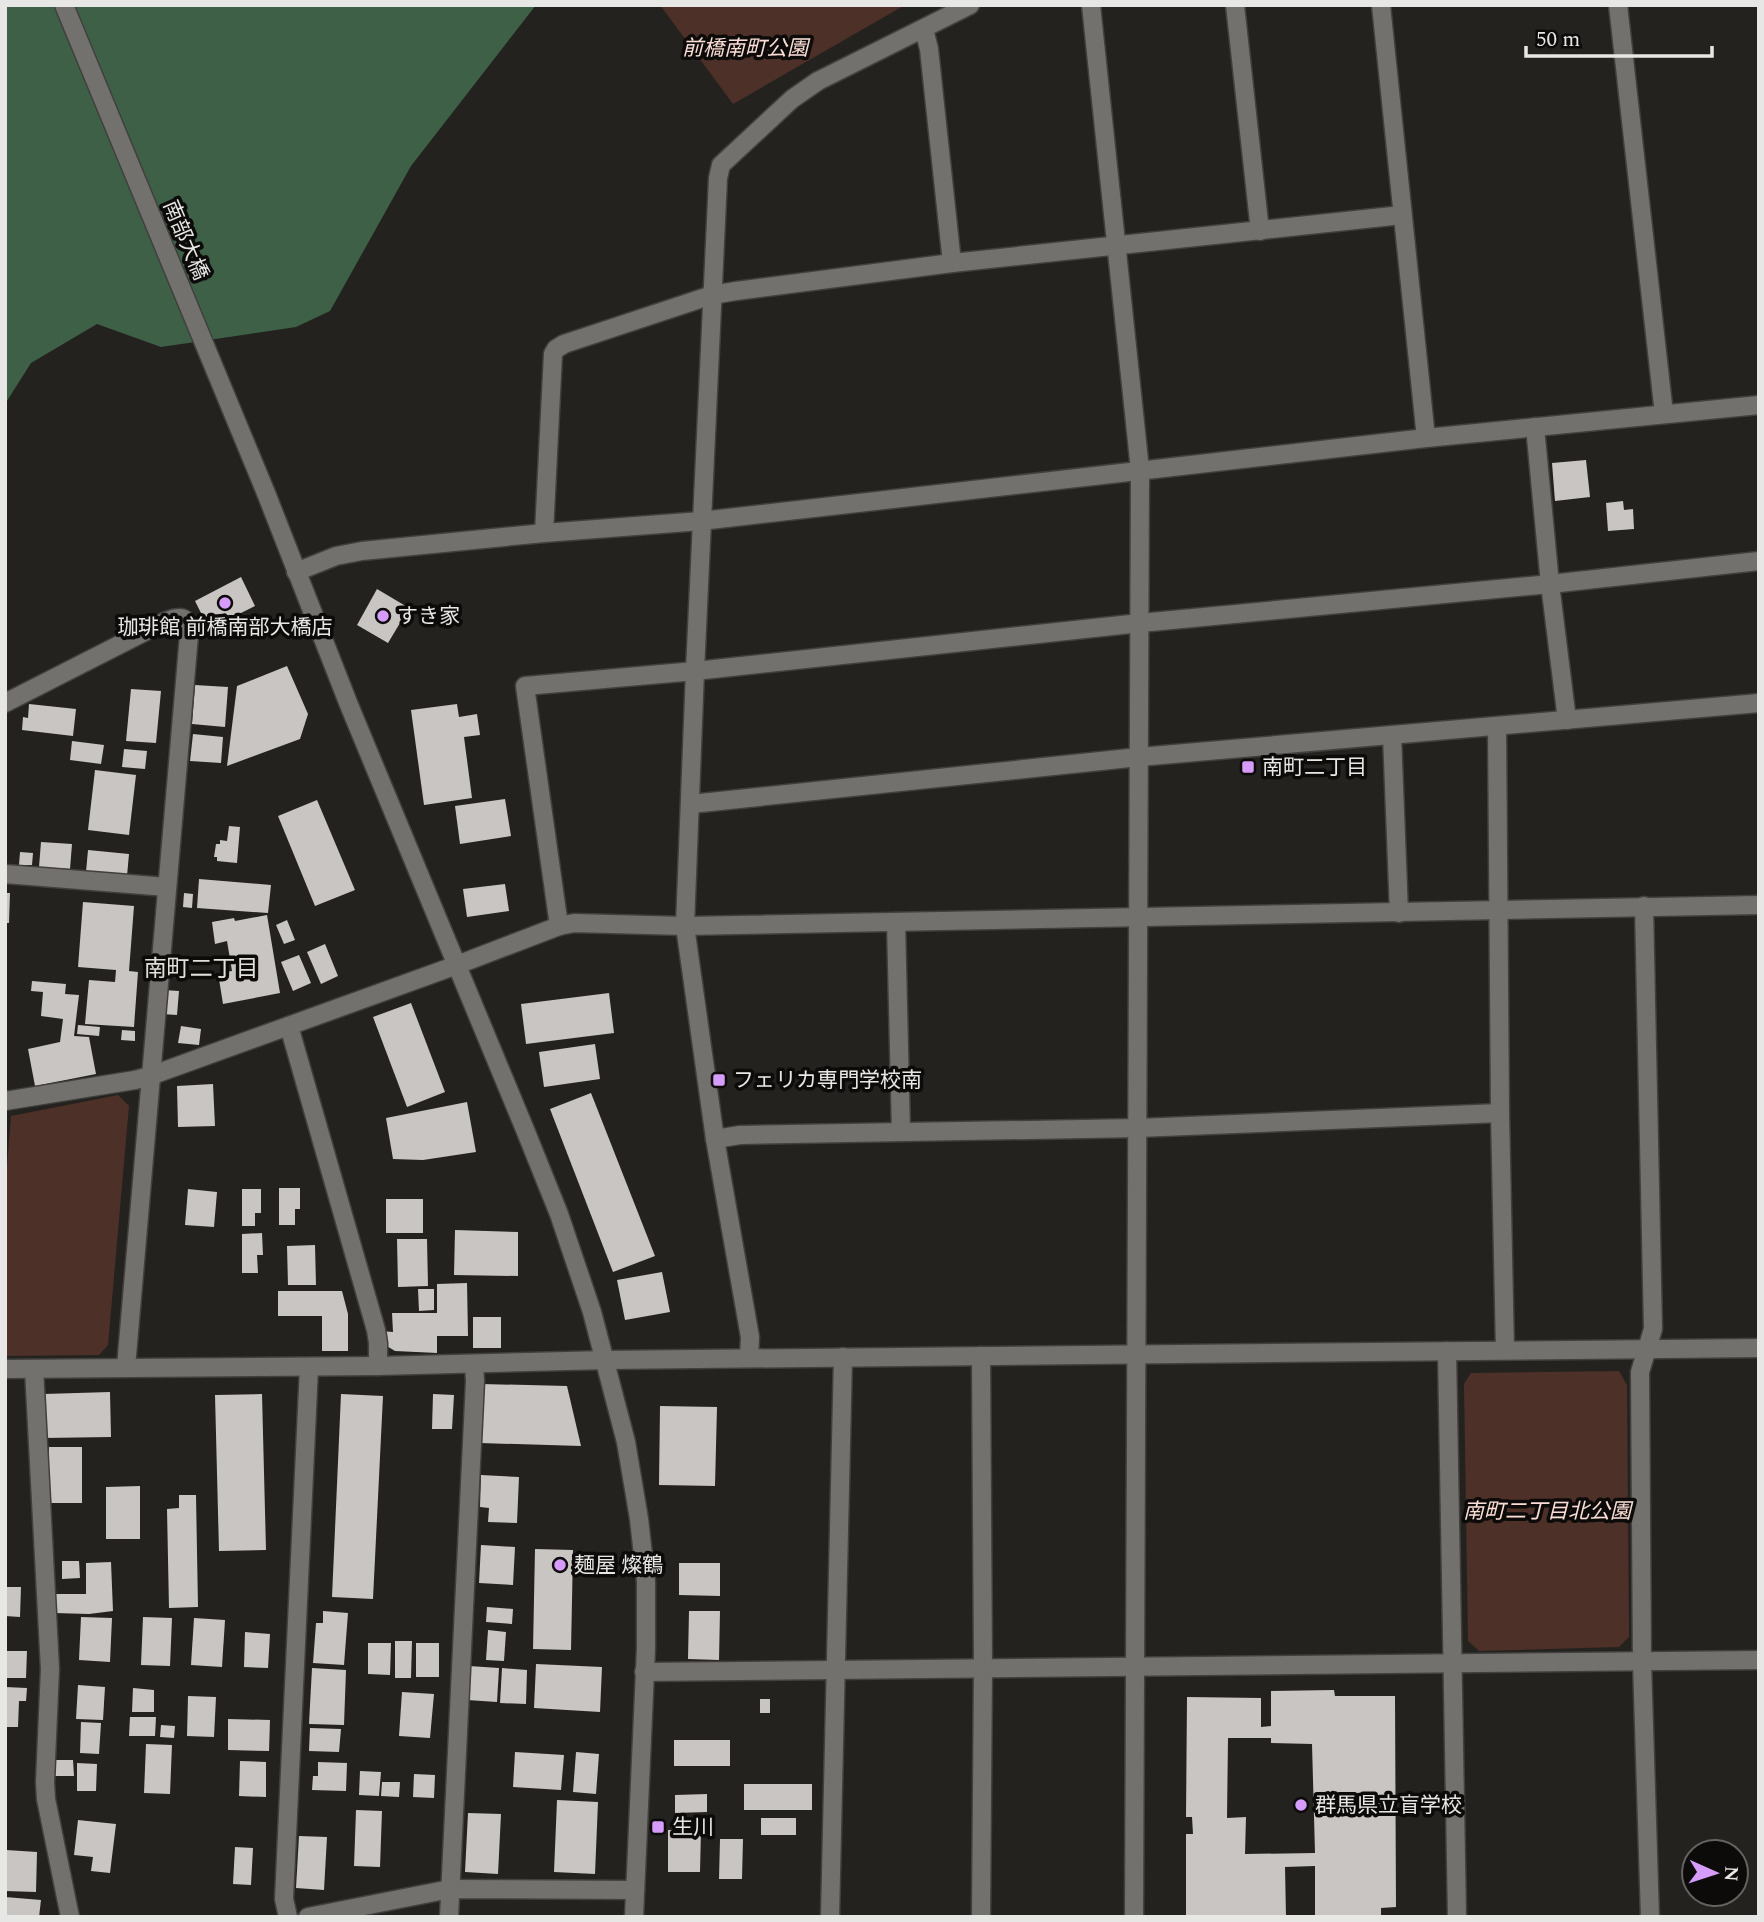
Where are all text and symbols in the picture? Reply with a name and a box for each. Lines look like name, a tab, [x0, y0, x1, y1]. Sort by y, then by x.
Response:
scale bar	[1526, 14, 1712, 58]
text: 50 m	[1536, 24, 1580, 56]
park label: 前橋南町公園	[682, 33, 811, 65]
street label: 南部大橋	[154, 195, 216, 285]
marker: 珈琲館 前橋南部大橋店	[217, 595, 233, 611]
place label: すき家	[397, 601, 460, 633]
marker: すき家	[375, 608, 391, 624]
place label: 珈琲館 前橋南部大橋店	[117, 612, 333, 644]
place label: 南町二丁目	[1262, 752, 1367, 784]
marker: 南町二丁目	[1240, 759, 1256, 775]
district label: 南町二丁目	[144, 952, 259, 987]
place label: フェリカ専門学校南	[733, 1065, 922, 1097]
marker: フェリカ専門学校南	[711, 1072, 727, 1088]
park label: 南町二丁目北公園	[1463, 1496, 1634, 1528]
place label: 麺屋 燦鶴	[574, 1550, 663, 1582]
marker: 麺屋 燦鶴	[552, 1557, 568, 1573]
place label: 群馬県立盲学校	[1315, 1790, 1462, 1822]
marker: 群馬県立盲学校	[1293, 1797, 1309, 1813]
place label: 生川	[672, 1812, 714, 1844]
marker: 生川	[650, 1819, 666, 1835]
north arrow	[1680, 1838, 1750, 1908]
text: N	[1716, 1865, 1745, 1882]

